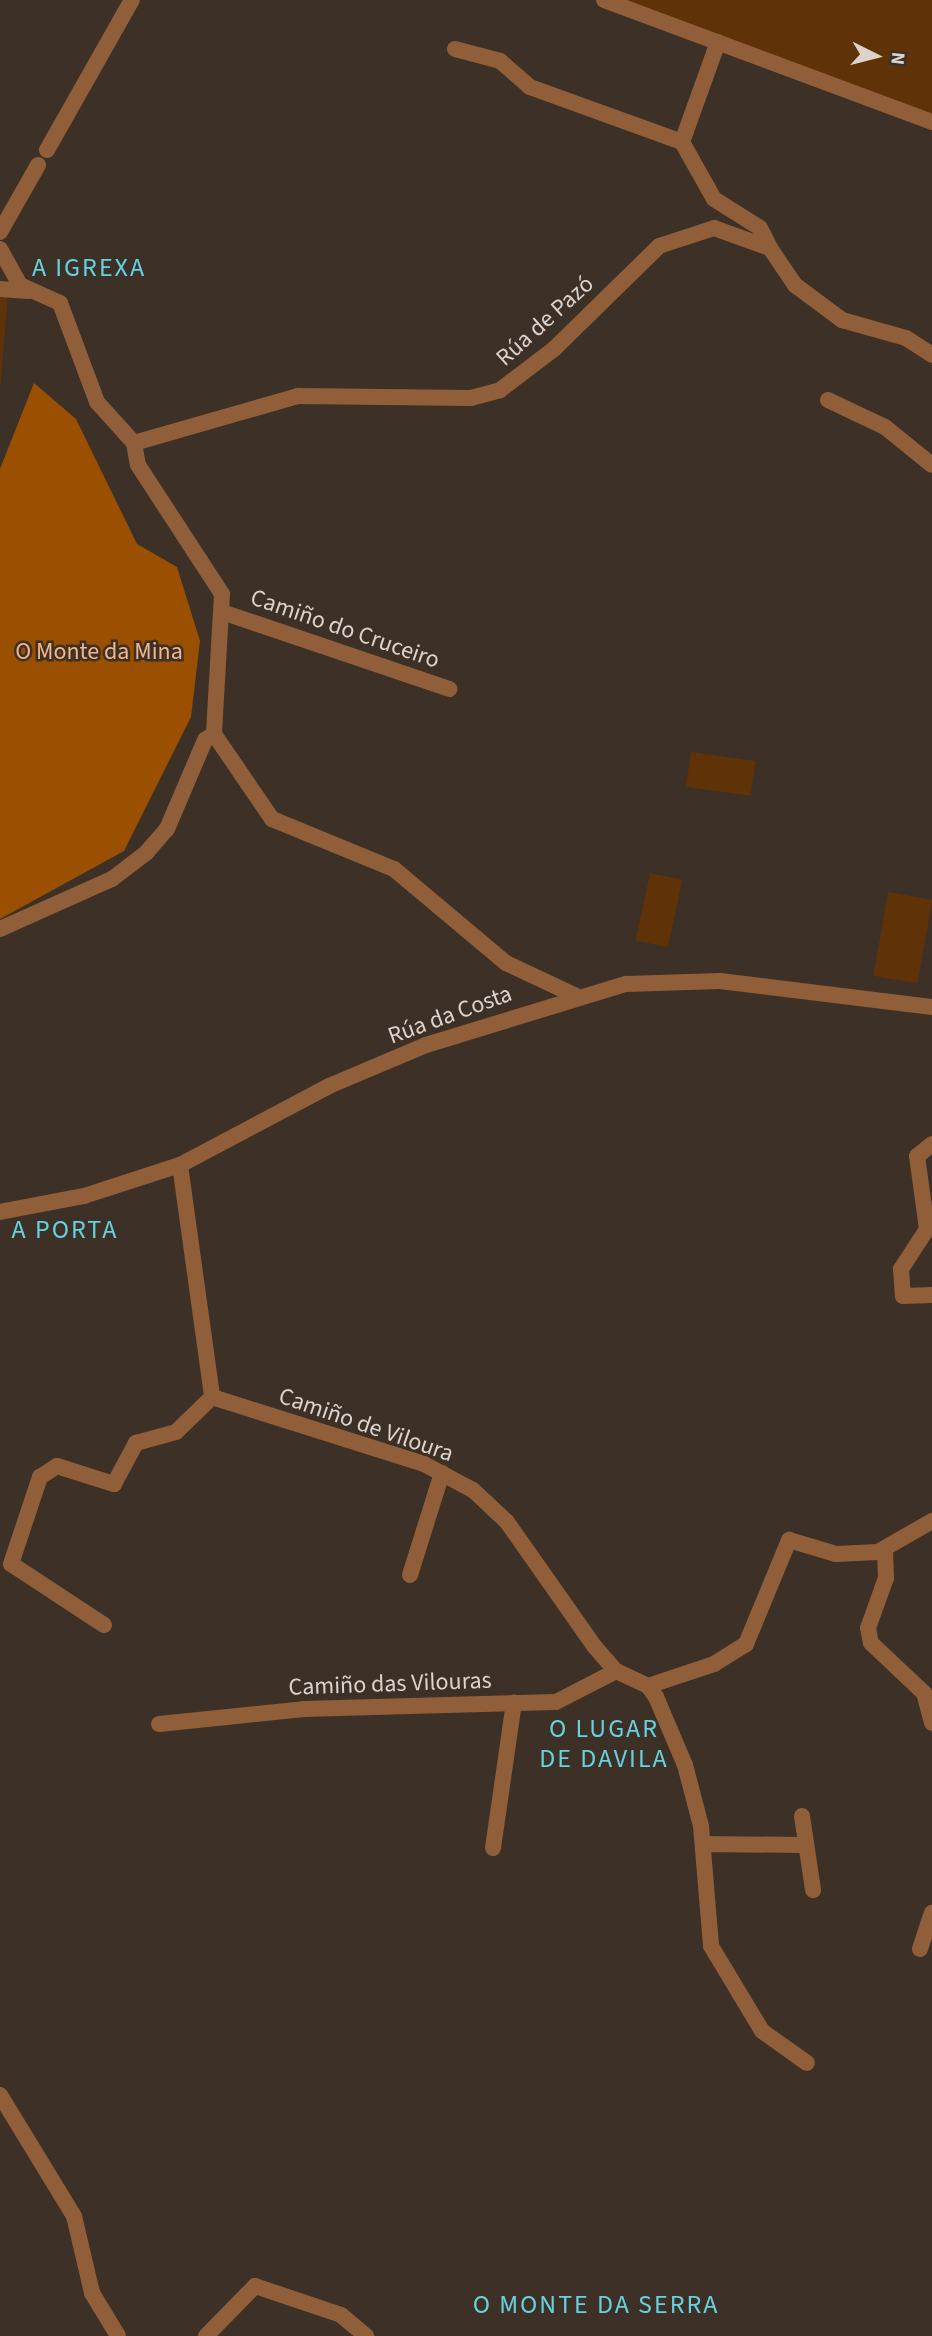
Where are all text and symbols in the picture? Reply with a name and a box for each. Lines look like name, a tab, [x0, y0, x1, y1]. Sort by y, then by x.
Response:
north arrow	[841, 21, 911, 91]
text: N	[883, 51, 911, 66]
district label: A IGREXA	[33, 252, 145, 284]
street label: Rúa de Pazó	[490, 270, 600, 372]
street label: Camiño do Cruceiro	[247, 583, 443, 675]
park label: O Monte da Mina	[15, 638, 183, 666]
street label: Rúa da Costa	[384, 979, 516, 1051]
district label: A PORTA	[12, 1214, 118, 1246]
street label: Camiño de Viloura	[275, 1382, 457, 1468]
street label: Camiño das Vilouras	[288, 1666, 492, 1702]
district label: O LUGAR DE DAVILA	[540, 1713, 668, 1774]
district label: O MONTE DA SERRA	[475, 2289, 717, 2321]

